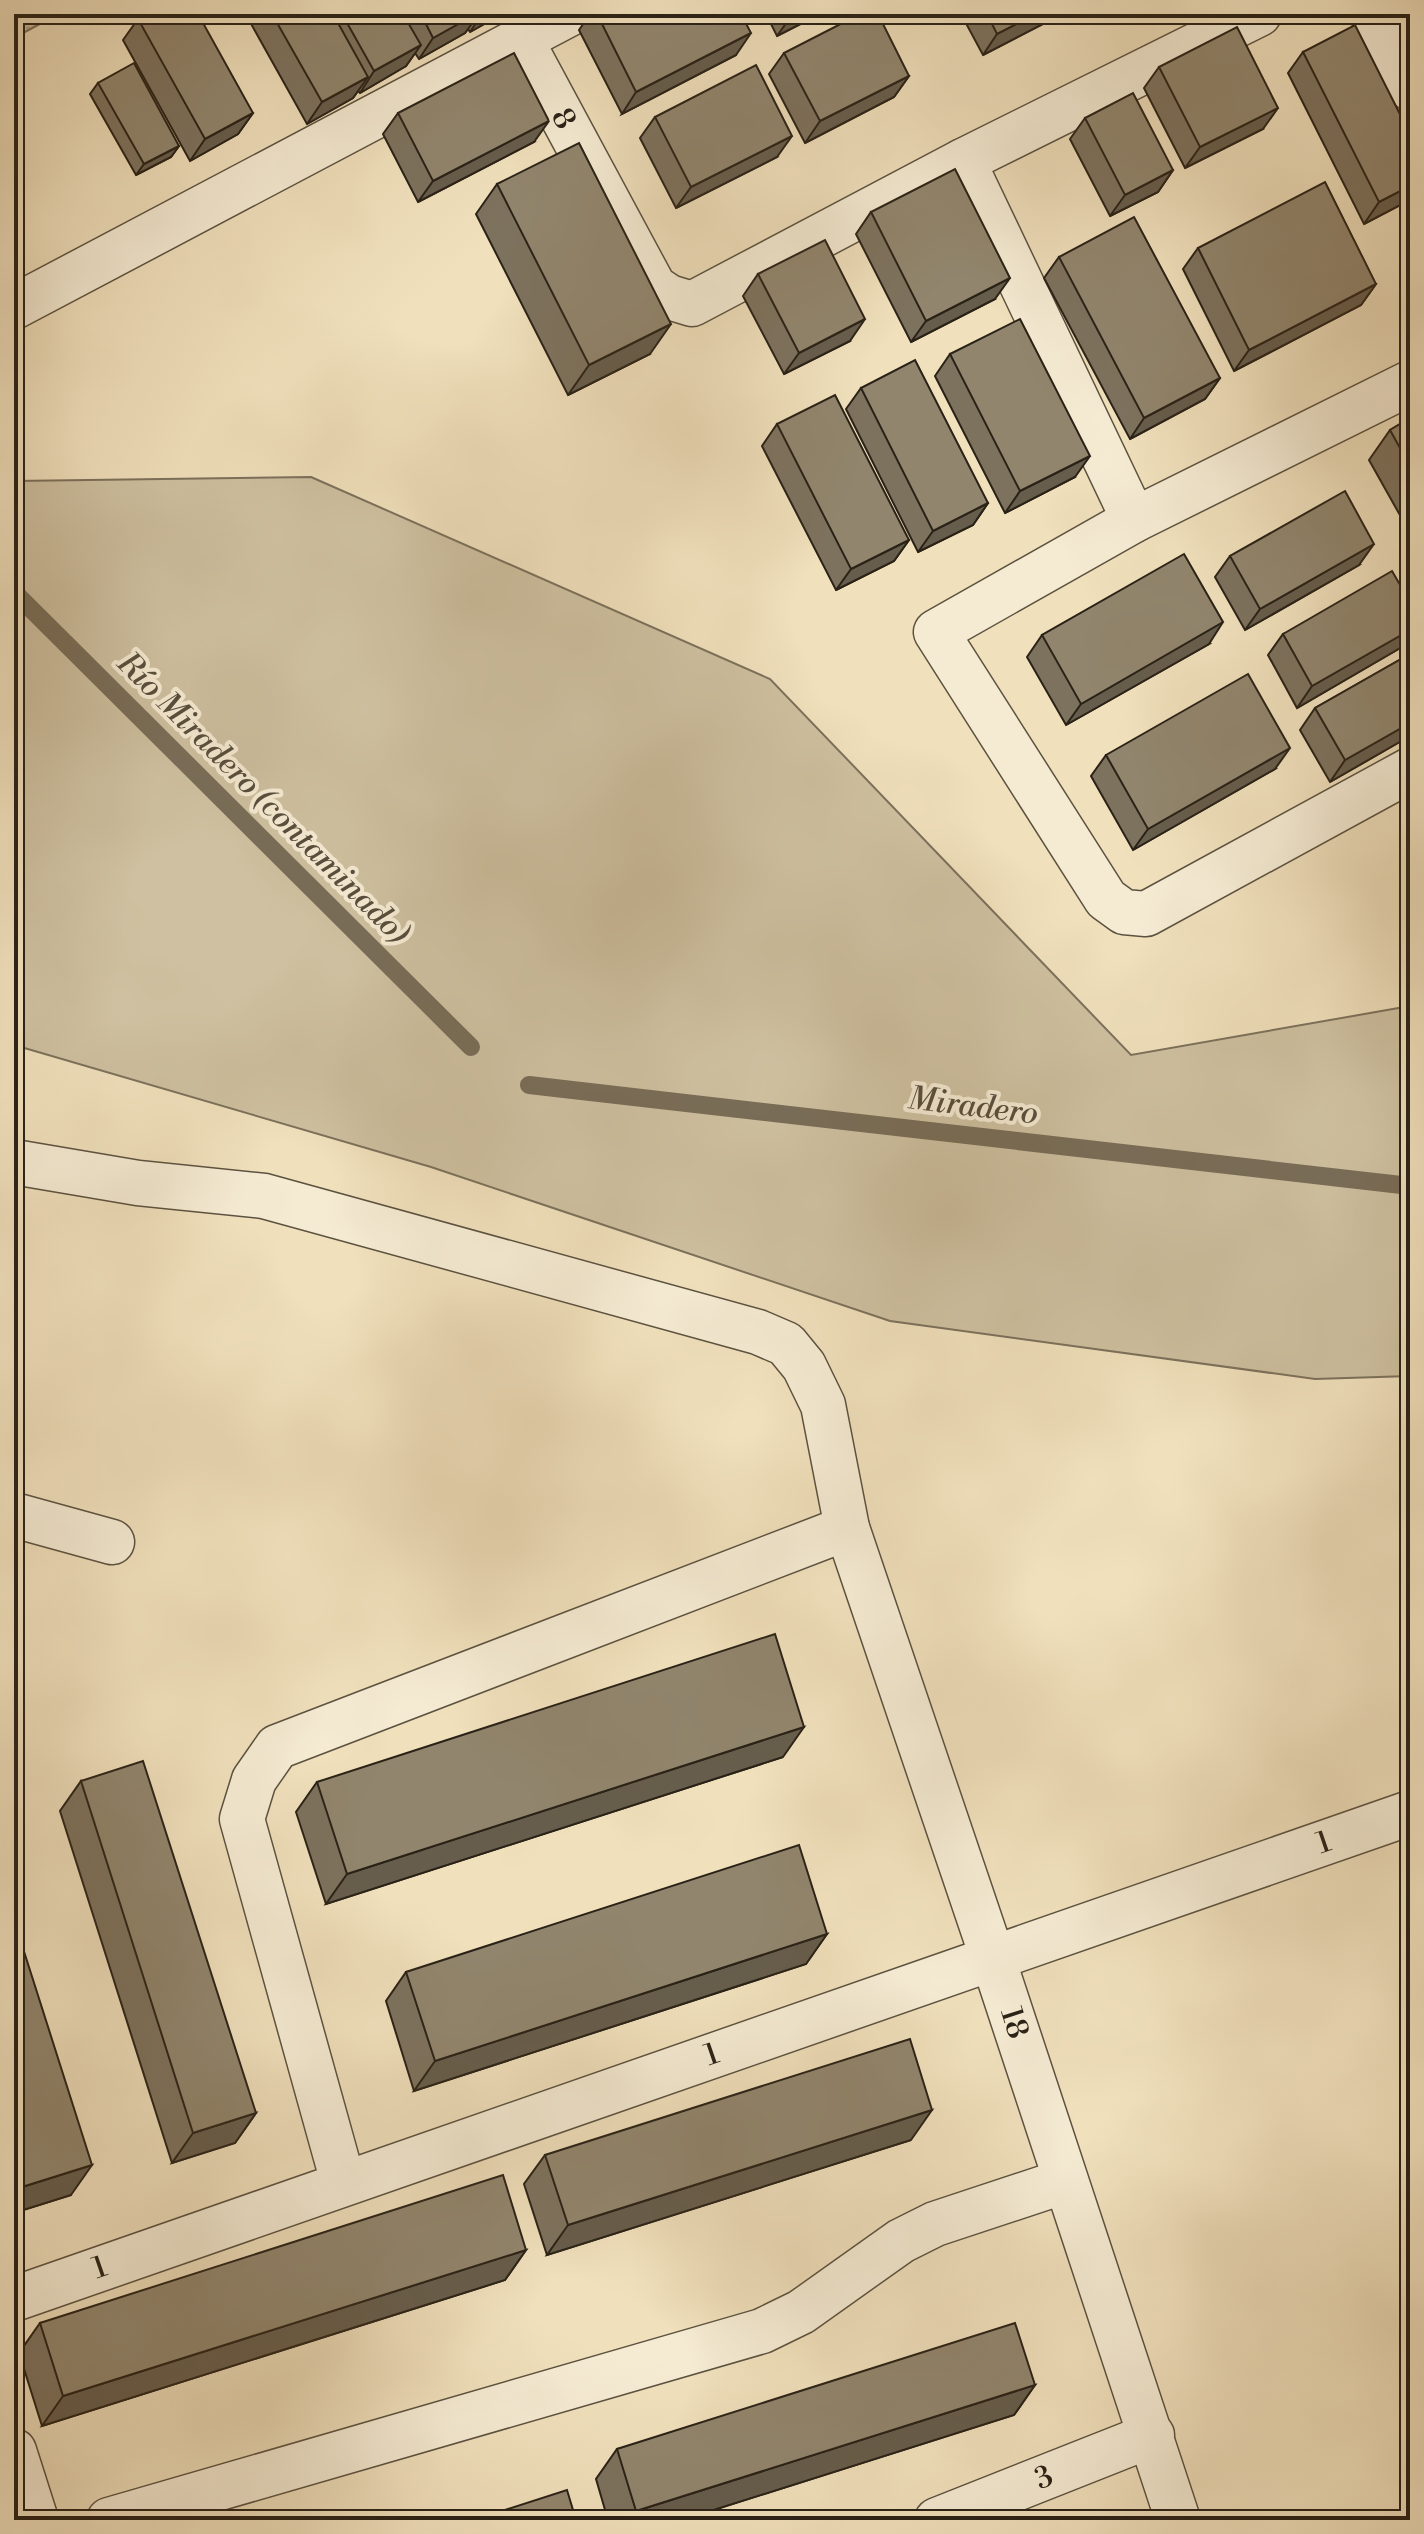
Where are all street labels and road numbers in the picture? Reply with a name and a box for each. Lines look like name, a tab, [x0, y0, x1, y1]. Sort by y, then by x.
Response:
street label: 8	[542, 102, 584, 136]
street label: 1	[1312, 1823, 1336, 1863]
street label: 18	[991, 2003, 1037, 2043]
street label: 1	[700, 2035, 724, 2075]
street label: 1	[88, 2248, 112, 2288]
street label: 3	[1029, 2457, 1059, 2499]

